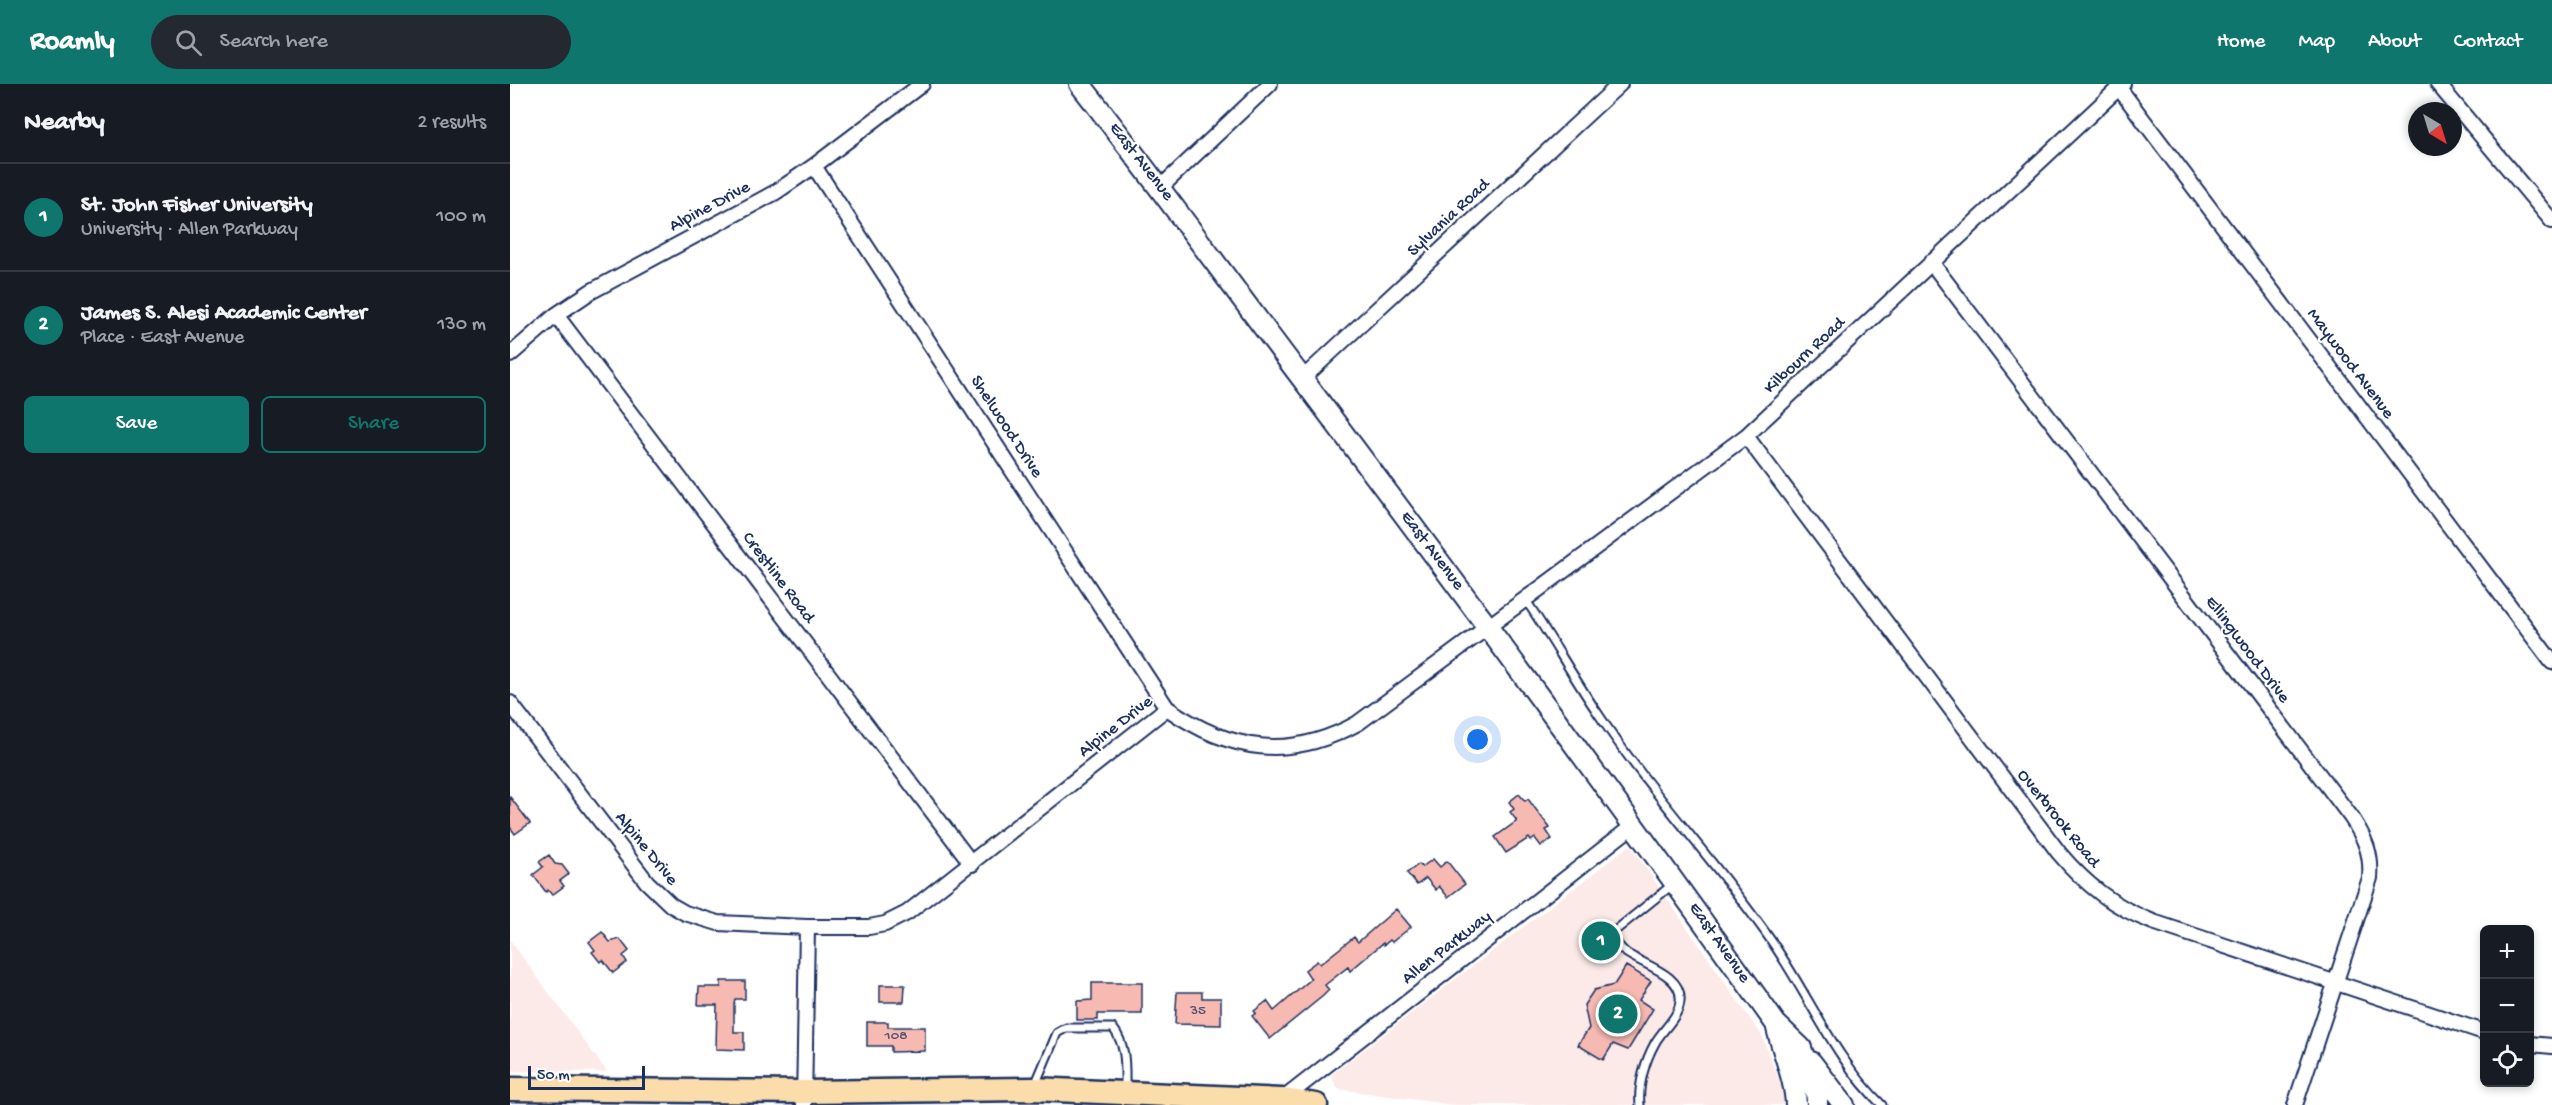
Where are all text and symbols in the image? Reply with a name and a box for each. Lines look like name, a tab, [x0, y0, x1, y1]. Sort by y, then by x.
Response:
search box	[151, 15, 571, 69]
text: Roamly	[30, 26, 115, 59]
icon: search	[172, 26, 205, 59]
text: Search here	[220, 29, 328, 55]
text: Home	[2217, 30, 2265, 55]
text: Map	[2298, 30, 2335, 55]
text: About	[2368, 30, 2421, 55]
text: Contact	[2454, 30, 2522, 55]
north arrow	[2408, 102, 2462, 156]
text: Nearby	[24, 108, 105, 139]
text: 2 results	[417, 112, 486, 135]
street label: East Avenue	[1104, 119, 1179, 206]
street label: Sylvania Road	[1403, 173, 1496, 262]
street label: Alpine Drive	[666, 177, 755, 237]
text: St. John Fisher University	[81, 193, 313, 219]
text: 1	[39, 206, 48, 229]
text: 100 m	[436, 206, 486, 229]
text: University · Allen Parkway	[81, 219, 298, 242]
text: James S. Alesi Academic Center	[81, 301, 367, 327]
street label: Maywood Avenue	[2302, 305, 2399, 424]
street label: Kilbourn Road	[1760, 312, 1851, 399]
text: 2	[39, 314, 48, 337]
text: 130 m	[437, 314, 486, 337]
text: Place · East Avenue	[81, 327, 244, 350]
street label: Shelwood Drive	[965, 372, 1047, 483]
button: Save	[24, 396, 249, 453]
button: Share	[261, 396, 486, 453]
street label: East Avenue	[1395, 507, 1469, 595]
street label: Crestline Road	[737, 528, 820, 629]
street label: Ellingwood Drive	[2200, 592, 2294, 708]
street label: Alpine Drive	[1075, 691, 1158, 763]
your location	[1463, 725, 1492, 754]
street label: Overbrook Road	[2012, 766, 2105, 874]
street label: Alpine Drive	[610, 808, 683, 891]
street label: East Avenue	[1684, 899, 1755, 988]
street label: Allen Parkway	[1398, 906, 1496, 989]
pin: 1	[1582, 918, 1620, 964]
map controls	[2480, 925, 2534, 1087]
button: +	[2480, 925, 2534, 979]
button: −	[2480, 979, 2534, 1033]
pin: 2	[1598, 992, 1638, 1036]
house number: 35	[1189, 1002, 1206, 1020]
house number: 108	[884, 1027, 907, 1045]
button: locate	[2480, 1033, 2534, 1087]
scale bar	[528, 1063, 645, 1090]
text: 50 m	[537, 1067, 570, 1086]

